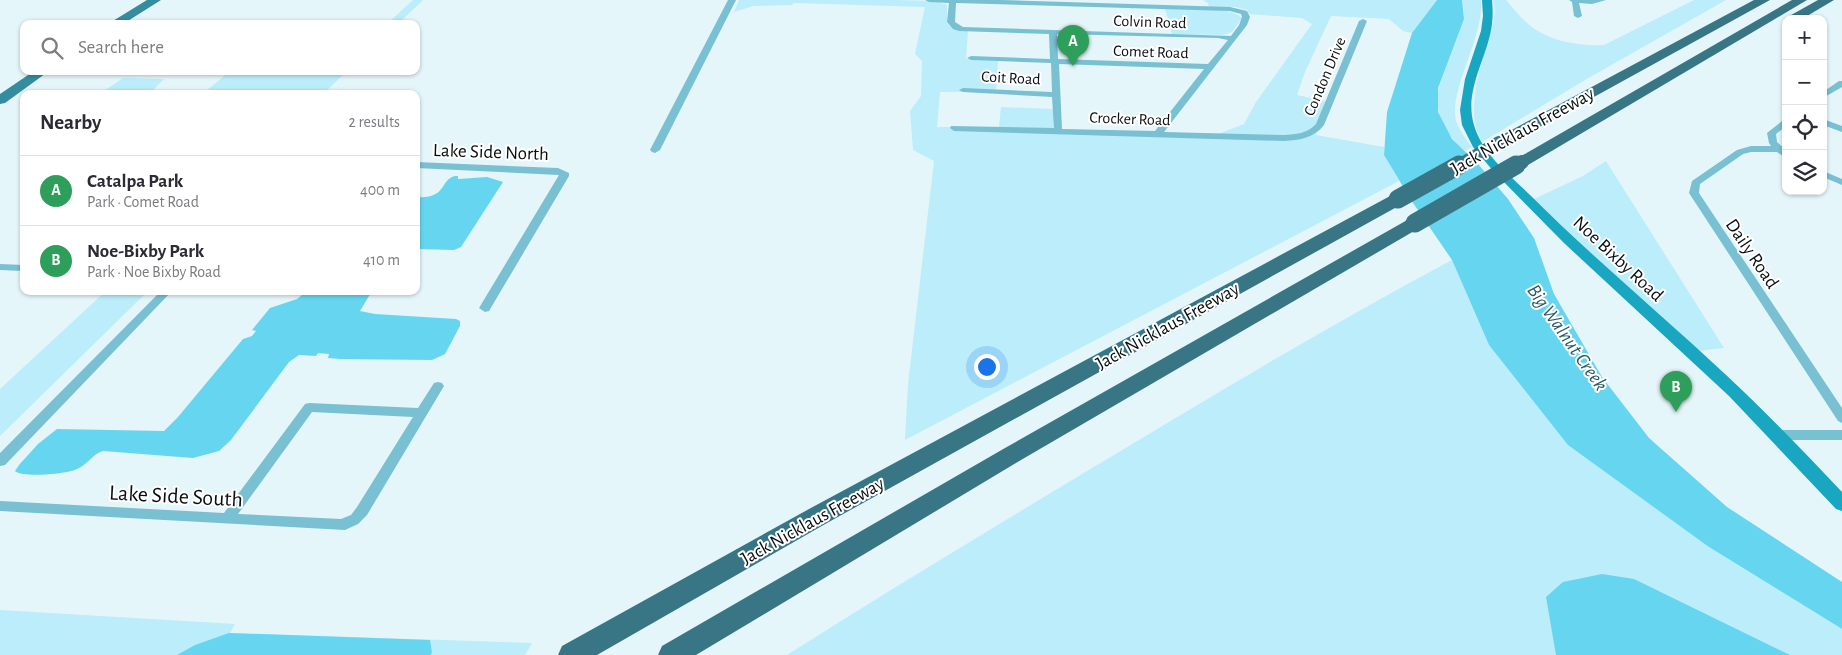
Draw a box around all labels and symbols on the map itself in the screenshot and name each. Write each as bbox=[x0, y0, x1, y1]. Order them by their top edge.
street label: Colvin Road bbox=[1113, 13, 1187, 31]
pin: A bbox=[1057, 25, 1089, 66]
street label: Condon Drive bbox=[1301, 35, 1349, 118]
street label: Comet Road bbox=[1113, 43, 1189, 61]
street label: Coit Road bbox=[981, 68, 1041, 88]
street label: Jack Nicklaus Freeway bbox=[1448, 84, 1598, 179]
street label: Crocker Road bbox=[1089, 110, 1171, 128]
street label: Lake Side North bbox=[433, 141, 549, 164]
street label: Noe Bixby Road bbox=[1569, 213, 1667, 306]
street label: Daily Road bbox=[1722, 216, 1782, 292]
street label: Jack Nicklaus Freeway bbox=[1093, 279, 1243, 374]
water label: Big Walnut Creek bbox=[1523, 281, 1611, 394]
your location bbox=[974, 354, 1000, 380]
pin: B bbox=[1660, 371, 1692, 412]
street label: Jack Nicklaus Freeway bbox=[738, 474, 888, 569]
street label: Lake Side South bbox=[108, 482, 243, 510]

